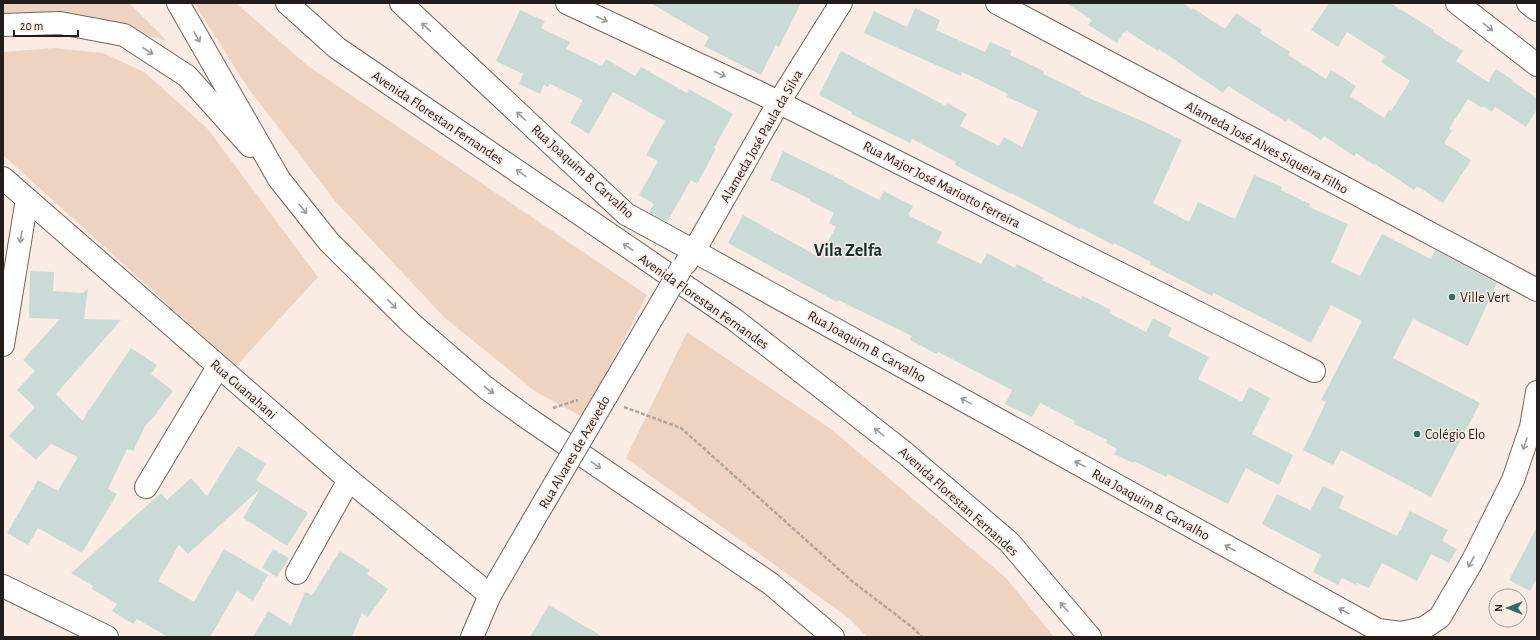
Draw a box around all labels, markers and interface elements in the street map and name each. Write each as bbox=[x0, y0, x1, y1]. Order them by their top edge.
scale bar bbox=[14, 12, 78, 38]
one-way arrow bbox=[596, 16, 608, 23]
text: 20 m bbox=[20, 20, 43, 32]
one-way arrow bbox=[421, 22, 431, 32]
one-way arrow bbox=[1482, 23, 1493, 31]
one-way arrow bbox=[194, 31, 202, 43]
one-way arrow bbox=[142, 47, 153, 55]
street label: Alameda José Paula da Silva bbox=[718, 67, 806, 205]
street label: Avenida Florestan Fernandes bbox=[369, 69, 506, 167]
one-way arrow bbox=[714, 71, 726, 78]
street label: Alameda José Alves Siqueira Filho bbox=[1183, 99, 1350, 197]
one-way arrow bbox=[516, 111, 526, 121]
street label: Rua Joaquim B. Carvalho bbox=[528, 122, 636, 221]
street label: Rua Major José Mariotto Ferreira bbox=[861, 139, 1023, 231]
one-way arrow bbox=[516, 169, 527, 177]
one-way arrow bbox=[299, 204, 308, 215]
one-way arrow bbox=[17, 230, 25, 243]
district label: Vila Zelfa bbox=[814, 242, 883, 260]
one-way arrow bbox=[623, 243, 634, 251]
street label: Avenida Florestan Fernandes bbox=[636, 251, 771, 352]
place label: Ville Vert bbox=[1460, 291, 1510, 305]
marker: Ville Vert bbox=[1447, 292, 1457, 302]
one-way arrow bbox=[387, 299, 397, 309]
street label: Rua Joaquim B. Carvalho bbox=[805, 309, 928, 385]
street label: Rua Guanahani bbox=[207, 357, 279, 422]
one-way arrow bbox=[483, 386, 494, 395]
street label: Rua Alvares de Azevedo bbox=[537, 394, 613, 511]
one-way arrow bbox=[960, 397, 972, 405]
one-way arrow bbox=[873, 428, 884, 436]
place label: Colégio Elo bbox=[1425, 428, 1485, 442]
marker: Colégio Elo bbox=[1412, 429, 1422, 439]
one-way arrow bbox=[1521, 437, 1528, 450]
street label: Avenida Florestan Fernandes bbox=[896, 444, 1021, 559]
one-way arrow bbox=[1074, 460, 1086, 468]
one-way arrow bbox=[590, 461, 601, 469]
street label: Rua Joaquim B. Carvalho bbox=[1089, 467, 1212, 543]
one-way arrow bbox=[1224, 543, 1236, 551]
one-way arrow bbox=[1467, 556, 1475, 568]
north arrow bbox=[1488, 588, 1528, 628]
one-way arrow bbox=[1060, 602, 1069, 613]
text: N bbox=[1493, 604, 1504, 612]
one-way arrow bbox=[1338, 606, 1350, 614]

